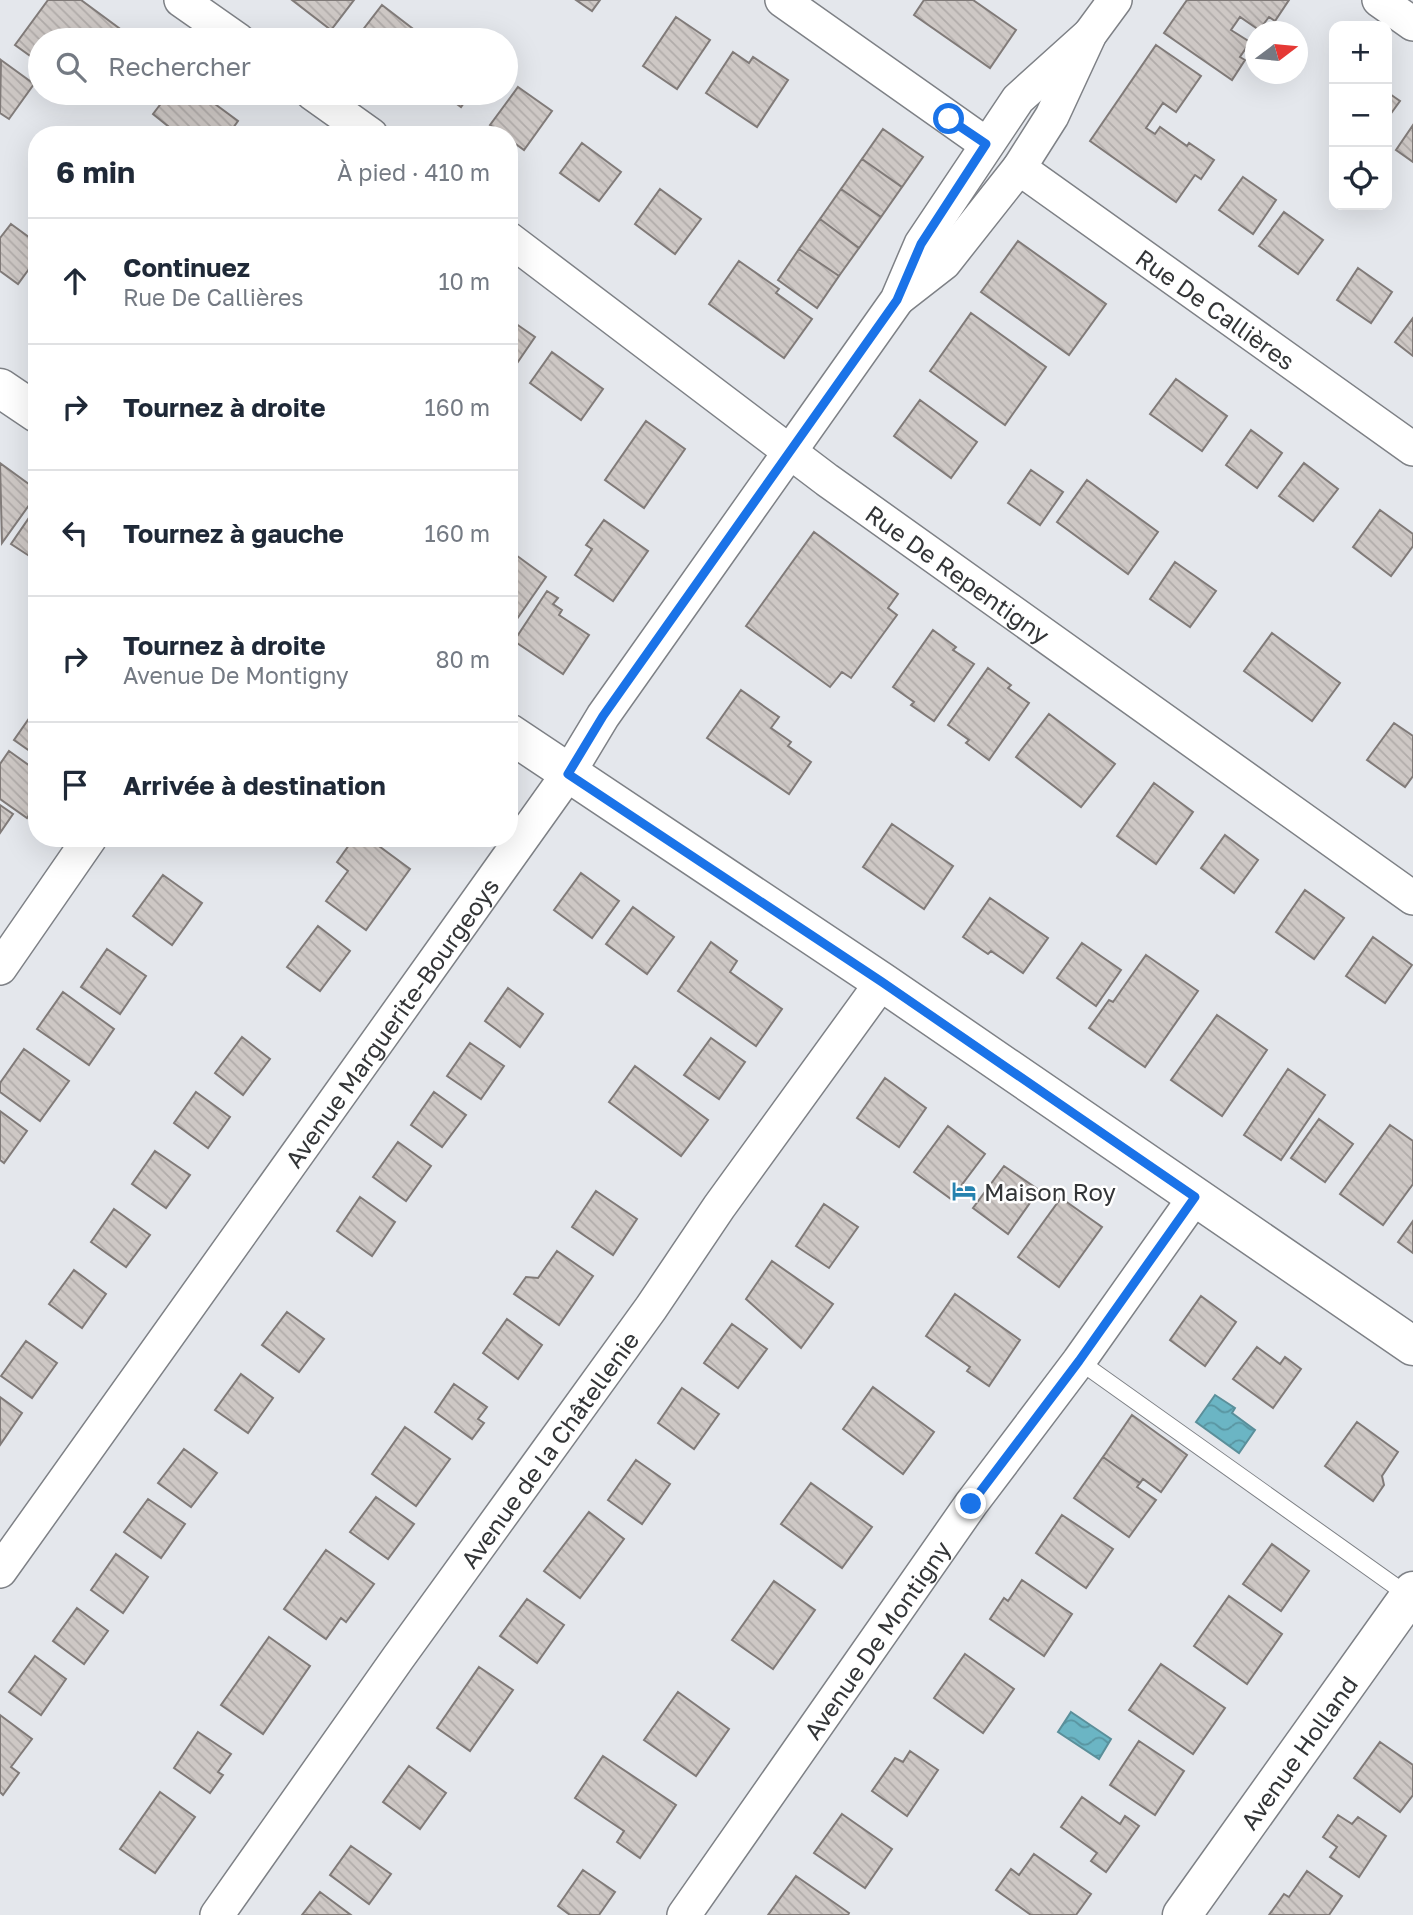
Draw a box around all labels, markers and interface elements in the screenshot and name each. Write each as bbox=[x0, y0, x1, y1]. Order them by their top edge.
north arrow bbox=[1245, 21, 1308, 84]
map controls bbox=[1329, 21, 1392, 210]
button: + bbox=[1329, 21, 1392, 84]
search box bbox=[28, 28, 518, 105]
icon: search bbox=[52, 48, 90, 86]
text: Rechercher bbox=[108, 51, 251, 82]
button: − bbox=[1329, 84, 1392, 147]
route start bbox=[933, 103, 964, 134]
button: locate bbox=[1329, 147, 1392, 210]
text: 6 min bbox=[56, 154, 135, 190]
text: À pied · 410 m bbox=[337, 158, 490, 186]
street label: Rue De Callières bbox=[1131, 242, 1301, 375]
text: Continuez bbox=[123, 252, 250, 283]
icon: ahead bbox=[56, 262, 94, 300]
text: 10 m bbox=[438, 267, 490, 295]
text: Rue De Callières bbox=[123, 283, 304, 311]
icon: right bbox=[56, 388, 94, 426]
text: Tournez à droite bbox=[123, 392, 326, 423]
text: 160 m bbox=[425, 393, 490, 421]
street label: Rue De Repentigny bbox=[861, 498, 1056, 649]
icon: left bbox=[56, 514, 94, 552]
text: Tournez à gauche bbox=[123, 518, 344, 549]
text: 160 m bbox=[425, 519, 490, 547]
text: Tournez à droite bbox=[123, 630, 326, 661]
icon: right bbox=[56, 640, 94, 678]
text: 80 m bbox=[436, 645, 490, 673]
text: Avenue De Montigny bbox=[123, 661, 349, 689]
icon: arrive bbox=[56, 766, 94, 804]
text: Arrivée à destination bbox=[123, 770, 386, 801]
street label: Avenue Marguerite-Bourgeoys bbox=[278, 872, 504, 1173]
hotel icon: Maison Roy bbox=[950, 1177, 978, 1205]
place label: Maison Roy bbox=[984, 1177, 1116, 1206]
street label: Avenue de la Châtellenie bbox=[454, 1325, 644, 1573]
route end bbox=[955, 1488, 986, 1519]
street label: Avenue De Montigny bbox=[797, 1535, 956, 1744]
street label: Avenue Holland bbox=[1234, 1670, 1363, 1835]

